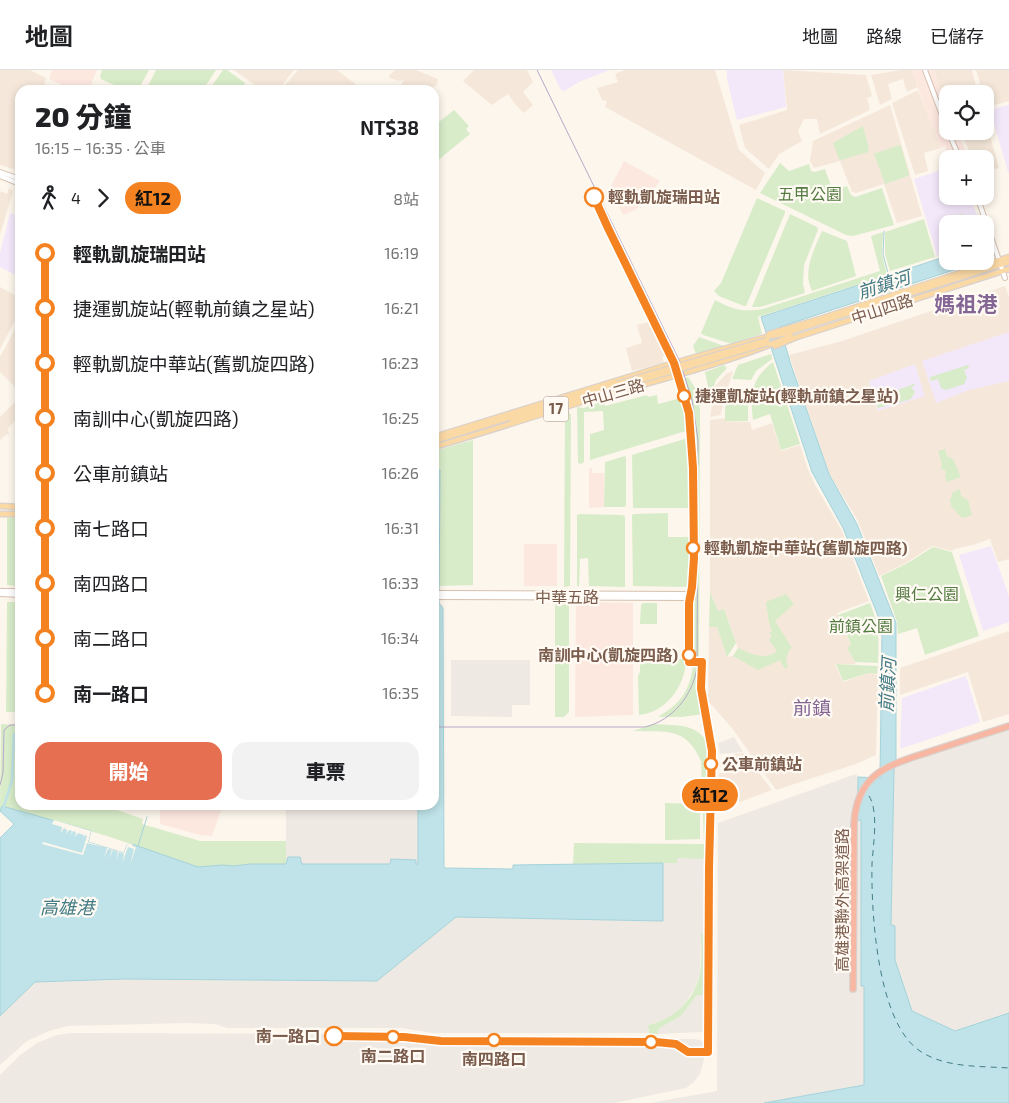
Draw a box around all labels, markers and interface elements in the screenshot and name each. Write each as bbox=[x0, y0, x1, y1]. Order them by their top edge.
text: 地圖 bbox=[25, 21, 73, 50]
text: 地圖 bbox=[802, 25, 838, 47]
text: 路線 bbox=[866, 25, 902, 47]
text: 已儲存 bbox=[930, 25, 984, 47]
map controls bbox=[939, 85, 994, 270]
button: locate bbox=[939, 85, 994, 140]
text: 20 分鐘 bbox=[35, 99, 132, 133]
text: NT$38 bbox=[360, 116, 419, 139]
text: 16:15 – 16:35 · 公車 bbox=[35, 138, 166, 157]
button: + bbox=[939, 150, 994, 205]
icon: walk bbox=[35, 184, 63, 212]
icon: forward bbox=[89, 184, 117, 212]
park label: 五甲公園 bbox=[778, 184, 842, 203]
text: 紅12 bbox=[135, 187, 171, 209]
marker: 輕軌凱旋瑞田站 bbox=[584, 187, 604, 207]
place label: 輕軌凱旋瑞田站 bbox=[608, 187, 720, 206]
text: 4 bbox=[71, 188, 81, 207]
text: 8站 bbox=[393, 189, 419, 208]
button: − bbox=[939, 215, 994, 270]
text: 輕軌凱旋瑞田站 bbox=[73, 242, 206, 265]
text: 16:19 bbox=[384, 243, 419, 262]
water label: 前鎮河 bbox=[855, 264, 916, 303]
street label: 中山四路 bbox=[848, 290, 915, 327]
district label: 媽祖港 bbox=[935, 291, 998, 316]
text: 捷運凱旋站(輕軌前鎮之星站) bbox=[73, 297, 315, 320]
text: 16:21 bbox=[384, 298, 419, 317]
text: 輕軌凱旋中華站(舊凱旋四路) bbox=[73, 352, 315, 375]
text: 16:23 bbox=[382, 353, 419, 372]
street label: 中山三路 bbox=[579, 375, 646, 410]
place label: 捷運凱旋站(輕軌前鎮之星站) bbox=[695, 386, 899, 405]
marker: 捷運凱旋站(輕軌前鎮之星站) bbox=[677, 389, 691, 403]
road number: 17 bbox=[544, 396, 568, 422]
text: 南訓中心(凱旋四路) bbox=[73, 407, 239, 430]
text: 16:25 bbox=[382, 408, 419, 427]
text: 公車前鎮站 bbox=[73, 462, 168, 485]
text: 16:26 bbox=[382, 463, 419, 482]
text: 南七路口 bbox=[73, 517, 149, 540]
text: 16:31 bbox=[384, 518, 419, 537]
place label: 輕軌凱旋中華站(舊凱旋四路) bbox=[704, 538, 908, 557]
marker: 輕軌凱旋中華站(舊凱旋四路) bbox=[686, 541, 700, 555]
text: 南四路口 bbox=[73, 572, 149, 595]
text: 16:33 bbox=[382, 573, 419, 592]
park label: 興仁公園 bbox=[895, 584, 959, 603]
street label: 中華五路 bbox=[535, 587, 599, 606]
park label: 前鎮公園 bbox=[829, 616, 893, 635]
text: 南二路口 bbox=[73, 627, 149, 650]
text: 16:34 bbox=[381, 628, 419, 647]
place label: 南訓中心(凱旋四路) bbox=[538, 645, 678, 664]
marker: 南訓中心(凱旋四路) bbox=[682, 648, 696, 662]
water label: 前鎮河 bbox=[875, 654, 900, 712]
text: 南一路口 bbox=[73, 682, 149, 705]
text: 16:35 bbox=[382, 683, 419, 702]
district label: 前鎮 bbox=[793, 696, 831, 719]
button: 開始 bbox=[35, 742, 222, 800]
button: 車票 bbox=[232, 742, 419, 800]
place label: 公車前鎮站 bbox=[722, 754, 802, 773]
marker: 公車前鎮站 bbox=[704, 757, 718, 771]
line badge: 紅12 bbox=[681, 779, 739, 811]
text: 紅12 bbox=[692, 784, 728, 806]
street label: 高雄港聯外高架道路 bbox=[832, 828, 851, 972]
water label: 高雄港 bbox=[40, 896, 97, 918]
place label: 南一路口 bbox=[256, 1026, 320, 1045]
marker: 南一路口 bbox=[324, 1026, 344, 1046]
marker: 南二路口 bbox=[386, 1030, 400, 1044]
marker: 南四路口 bbox=[487, 1033, 501, 1047]
unlabelled marker bbox=[644, 1035, 658, 1049]
place label: 南二路口 bbox=[361, 1046, 425, 1065]
place label: 南四路口 bbox=[462, 1049, 526, 1068]

